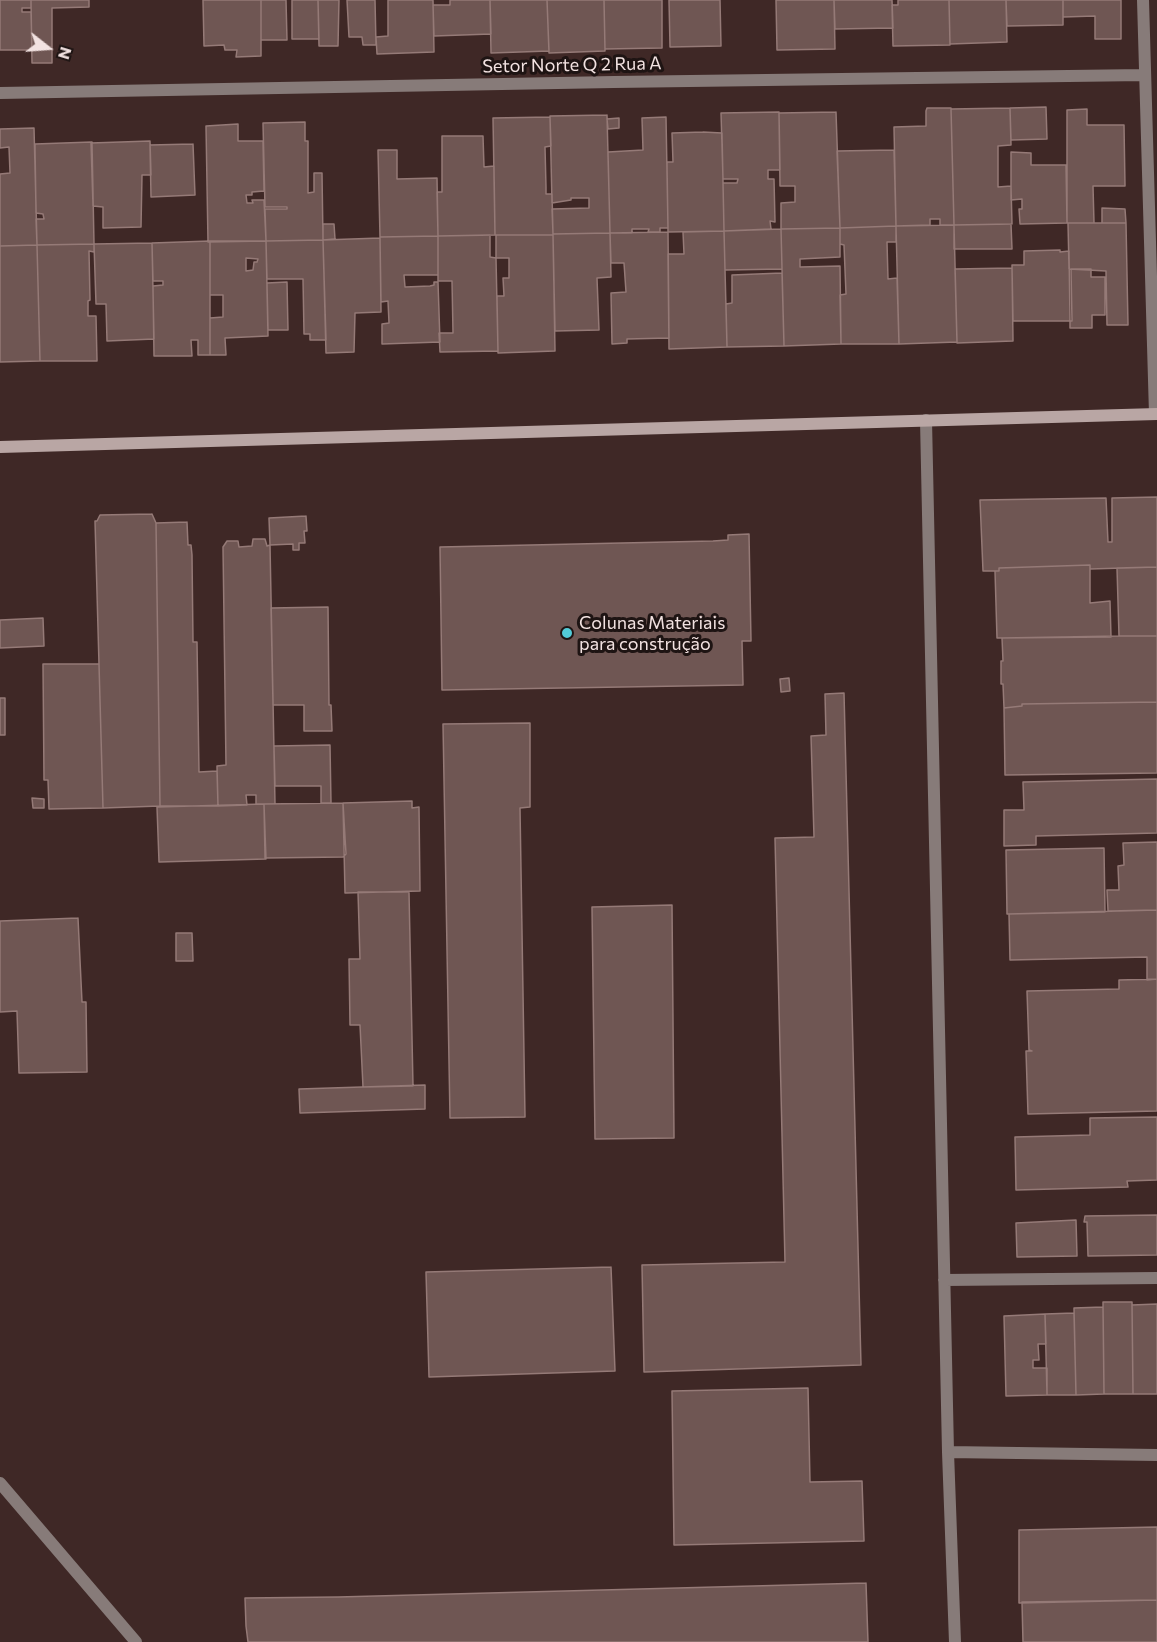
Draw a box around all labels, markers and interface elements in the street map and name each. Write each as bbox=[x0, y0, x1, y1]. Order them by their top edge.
north arrow bbox=[18, 18, 78, 78]
text: N bbox=[55, 45, 77, 62]
street label: Setor Norte Q 2 Rua A bbox=[482, 53, 662, 77]
place label: Colunas Materiais para construção bbox=[579, 612, 725, 654]
marker: Colunas Materiais para construção bbox=[560, 626, 574, 640]

